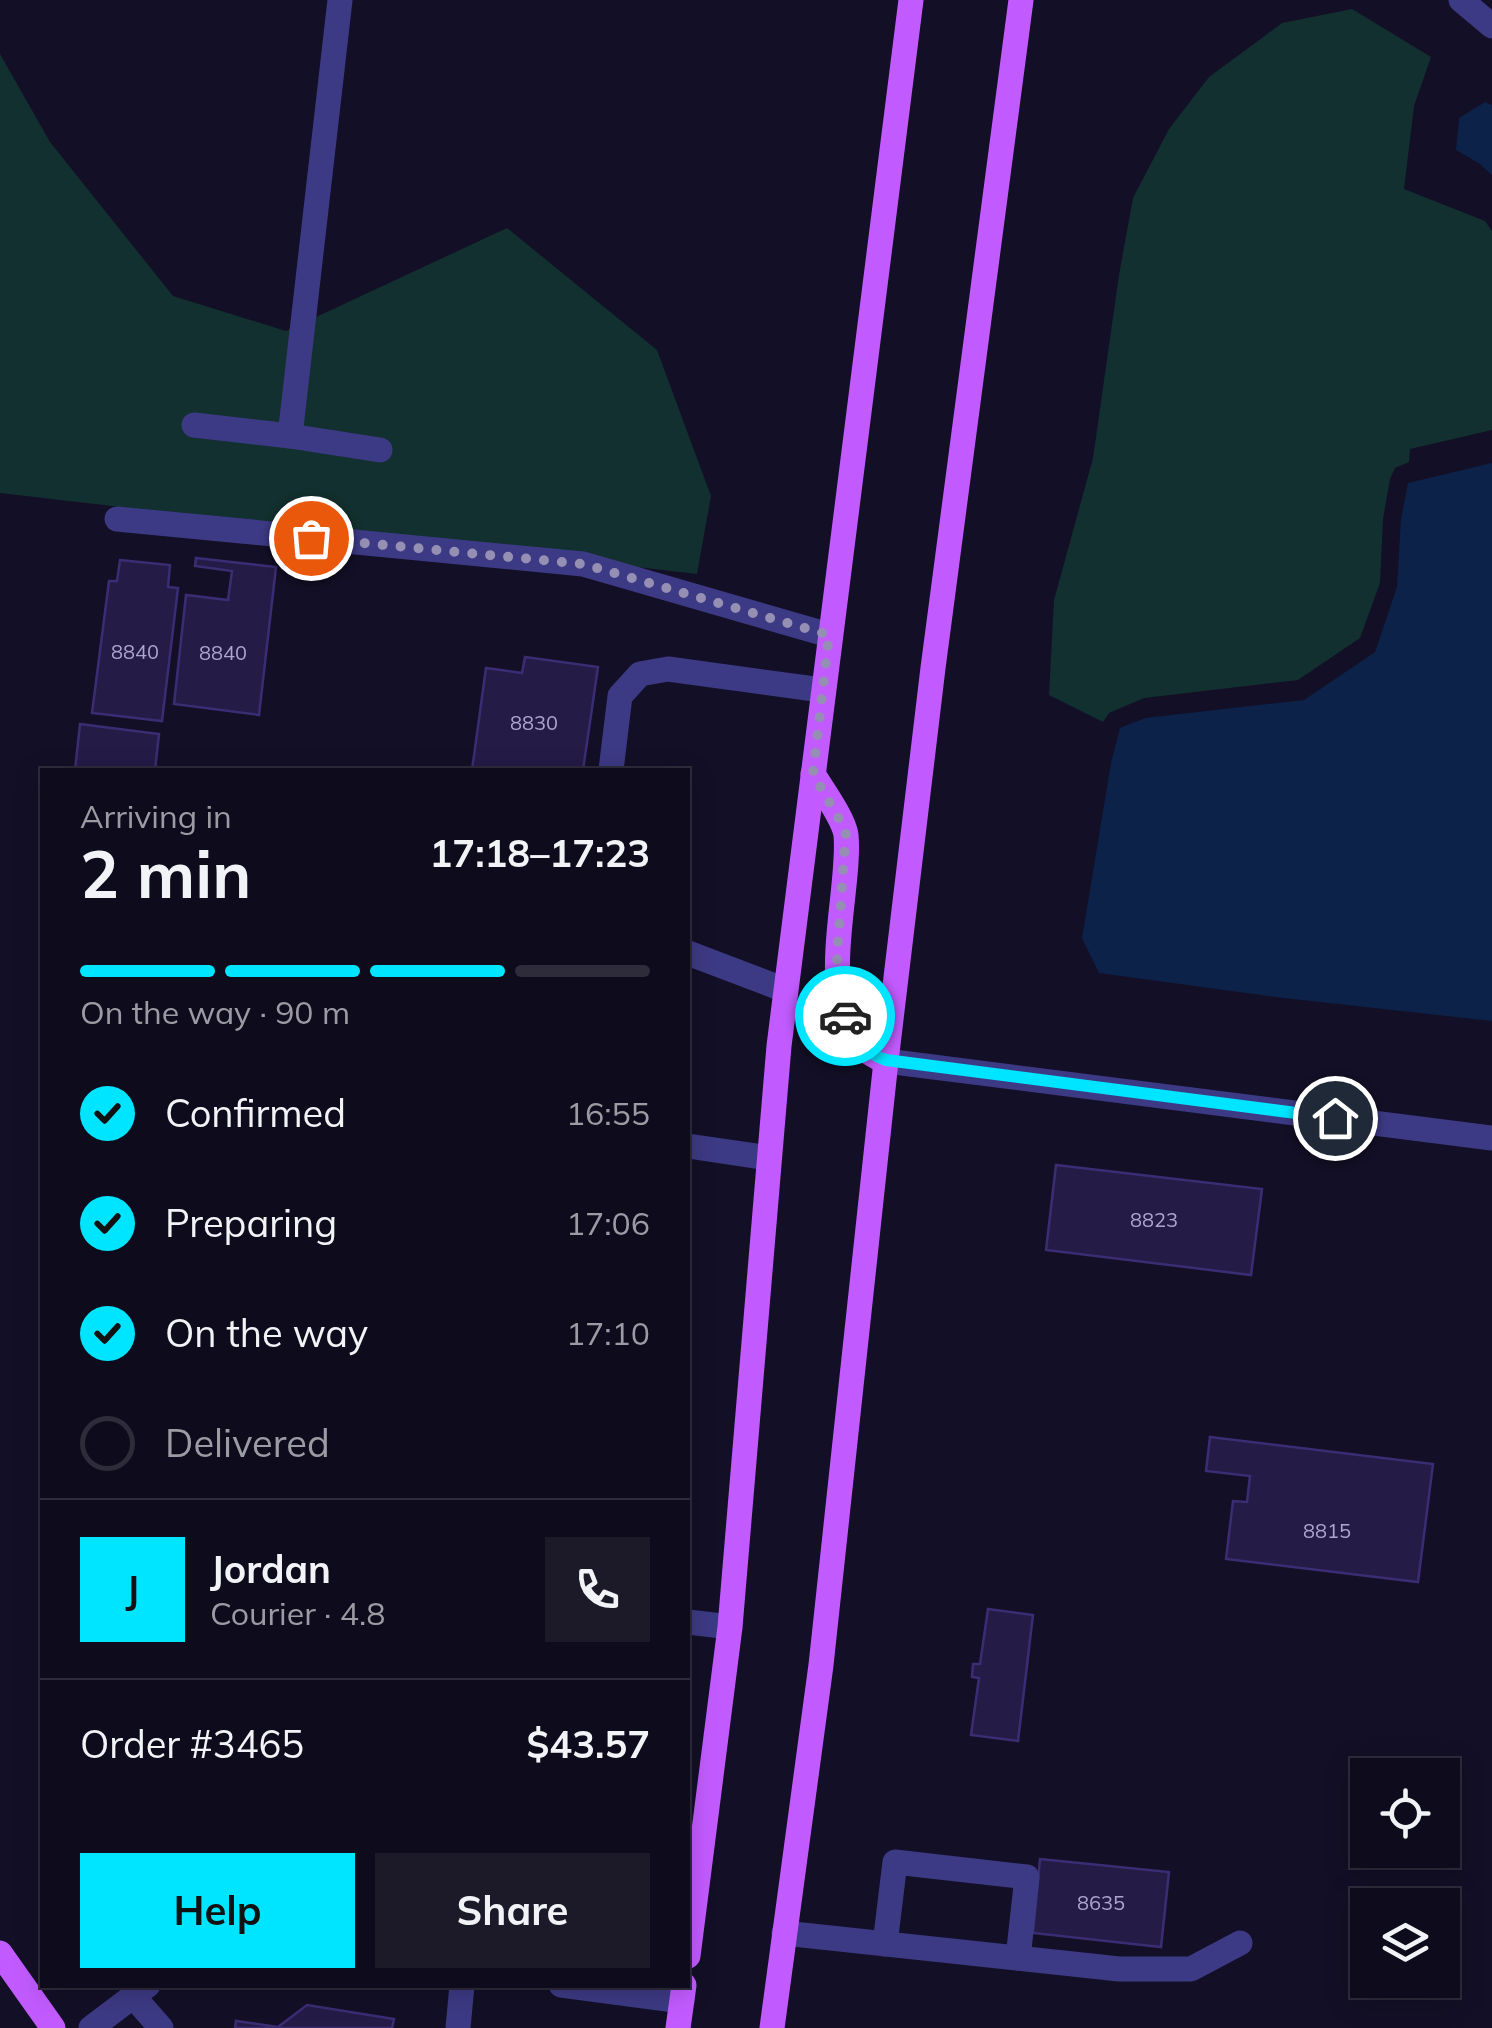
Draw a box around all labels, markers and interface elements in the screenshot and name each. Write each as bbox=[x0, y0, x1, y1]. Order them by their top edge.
pin bbox=[269, 496, 354, 581]
icon: bag bbox=[284, 511, 339, 566]
house number: 8840 bbox=[111, 639, 159, 664]
house number: 8840 bbox=[199, 640, 247, 665]
house number: 8830 bbox=[510, 710, 558, 735]
text: Arriving in bbox=[80, 796, 232, 836]
text: 17:18–17:23 bbox=[430, 829, 650, 877]
text: 2 min bbox=[80, 833, 251, 914]
courier bbox=[795, 966, 895, 1066]
icon: car bbox=[818, 989, 873, 1044]
text: On the way · 90 m bbox=[80, 992, 350, 1032]
pin bbox=[1293, 1076, 1378, 1161]
icon: check bbox=[80, 1086, 135, 1141]
text: Confirmed bbox=[165, 1089, 346, 1137]
icon: home bbox=[1308, 1091, 1363, 1146]
text: 16:55 bbox=[566, 1093, 650, 1133]
icon: check bbox=[80, 1196, 135, 1251]
text: Preparing bbox=[165, 1199, 337, 1247]
text: 17:06 bbox=[566, 1203, 650, 1243]
house number: 8823 bbox=[1130, 1207, 1178, 1232]
icon: check bbox=[80, 1306, 135, 1361]
text: On the way bbox=[165, 1309, 368, 1357]
text: 17:10 bbox=[566, 1313, 650, 1353]
text: Delivered bbox=[165, 1419, 330, 1467]
house number: 8815 bbox=[1303, 1518, 1351, 1543]
button: phone bbox=[545, 1537, 650, 1642]
text: Jordan bbox=[210, 1545, 331, 1593]
text: J bbox=[126, 1565, 139, 1613]
text: Courier · 4.8 bbox=[210, 1593, 386, 1633]
text: Order #3465 bbox=[80, 1720, 304, 1768]
text: $43.57 bbox=[527, 1720, 650, 1768]
map controls bbox=[1350, 1758, 1460, 1998]
button: locate bbox=[1350, 1758, 1460, 1868]
button: Help bbox=[80, 1853, 355, 1968]
button: Share bbox=[375, 1853, 650, 1968]
button: layers bbox=[1350, 1888, 1460, 1998]
house number: 8635 bbox=[1077, 1890, 1125, 1915]

